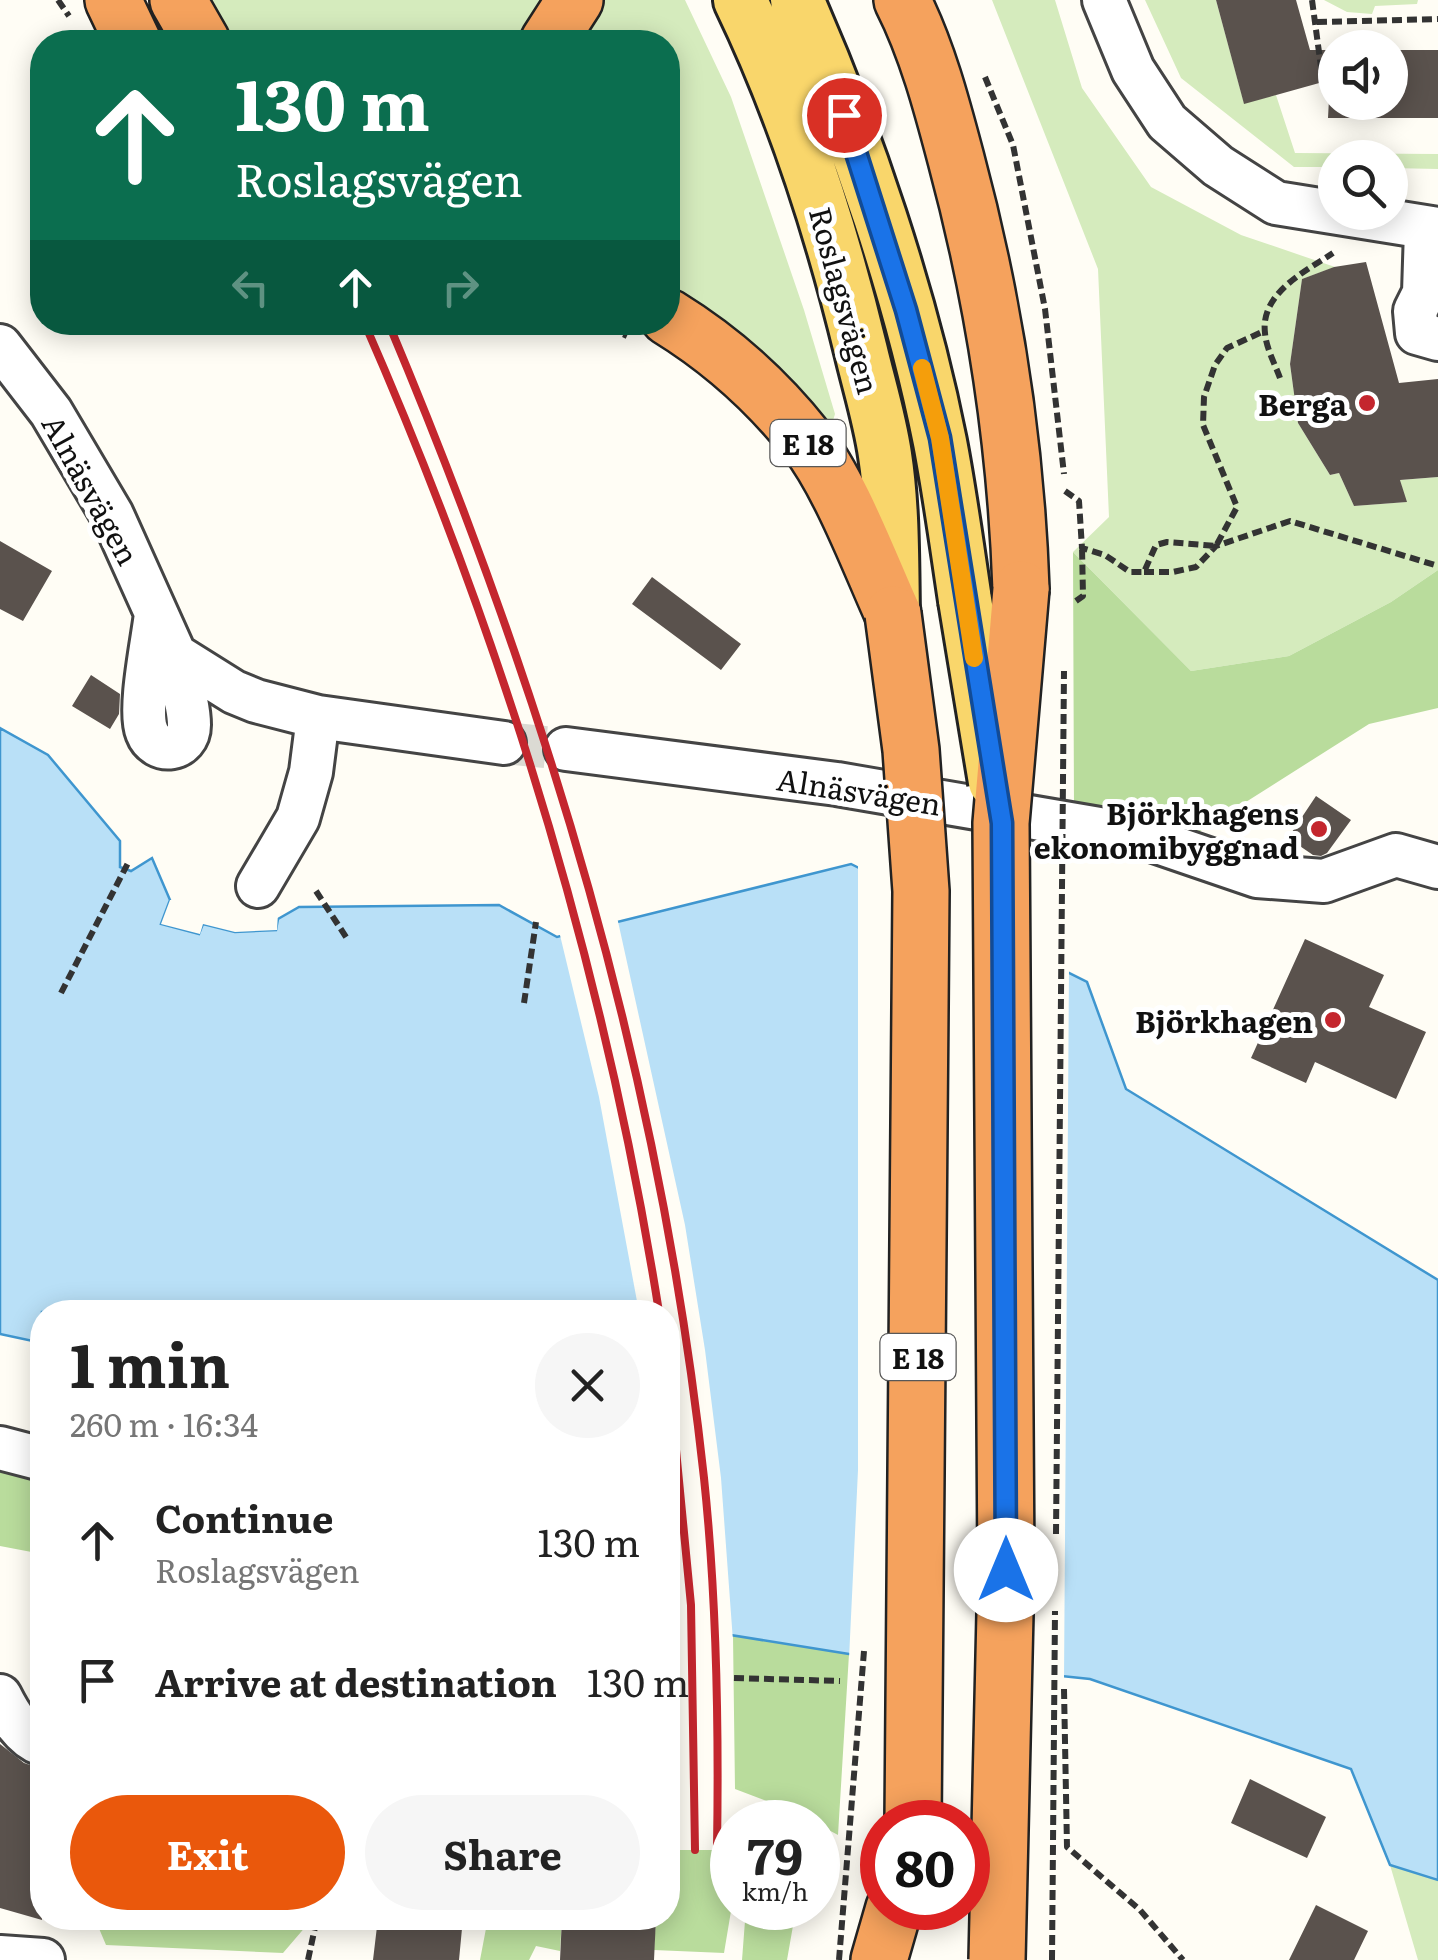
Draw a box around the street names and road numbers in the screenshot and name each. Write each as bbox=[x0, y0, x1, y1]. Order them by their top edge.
street label: Roslagsvägen bbox=[800, 202, 892, 398]
street label: Alnäsvägen bbox=[33, 406, 151, 572]
road number: E 18 bbox=[770, 420, 846, 466]
street label: Alnäsvägen bbox=[774, 755, 944, 825]
road number: E 18 bbox=[880, 1334, 956, 1380]

